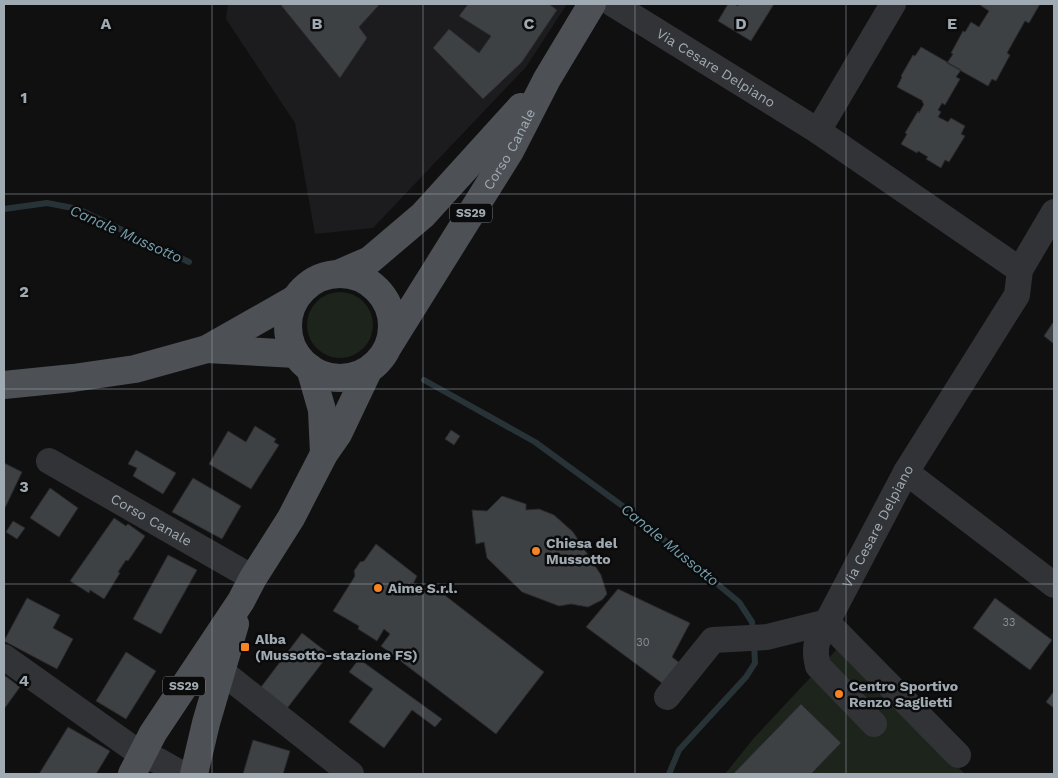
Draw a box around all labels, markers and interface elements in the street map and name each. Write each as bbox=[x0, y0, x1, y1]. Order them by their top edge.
text: A bbox=[101, 14, 112, 33]
text: B bbox=[312, 14, 323, 33]
text: C bbox=[524, 14, 535, 33]
text: E bbox=[947, 14, 957, 33]
street label: Via Cesare Delpiano bbox=[654, 25, 778, 111]
text: 1 bbox=[21, 88, 27, 107]
street label: Corso Canale bbox=[480, 106, 538, 192]
water label: Canale Mussotto bbox=[67, 201, 185, 267]
road number: SS29 bbox=[450, 204, 492, 222]
text: 2 bbox=[19, 282, 29, 301]
street label: Via Cesare Delpiano bbox=[839, 462, 917, 590]
text: 3 bbox=[19, 477, 29, 496]
street label: Corso Canale bbox=[108, 490, 195, 549]
water label: Canale Mussotto bbox=[617, 500, 723, 590]
place label: Chiesa del Mussotto bbox=[546, 535, 618, 567]
marker: Chiesa del Mussotto bbox=[530, 545, 542, 557]
place label: Aime S.r.l. bbox=[388, 580, 458, 596]
marker: Aime S.r.l. bbox=[372, 582, 384, 594]
house number: 33 bbox=[1003, 616, 1015, 629]
place label: Alba (Mussotto-stazione FS) bbox=[255, 631, 418, 663]
house number: 30 bbox=[636, 636, 650, 649]
marker: Alba (Mussotto-stazione FS) bbox=[239, 641, 251, 653]
text: 4 bbox=[19, 671, 29, 690]
road number: SS29 bbox=[163, 676, 205, 696]
place label: Centro Sportivo Renzo Saglietti bbox=[849, 678, 958, 710]
marker: Centro Sportivo Renzo Saglietti bbox=[833, 688, 845, 700]

